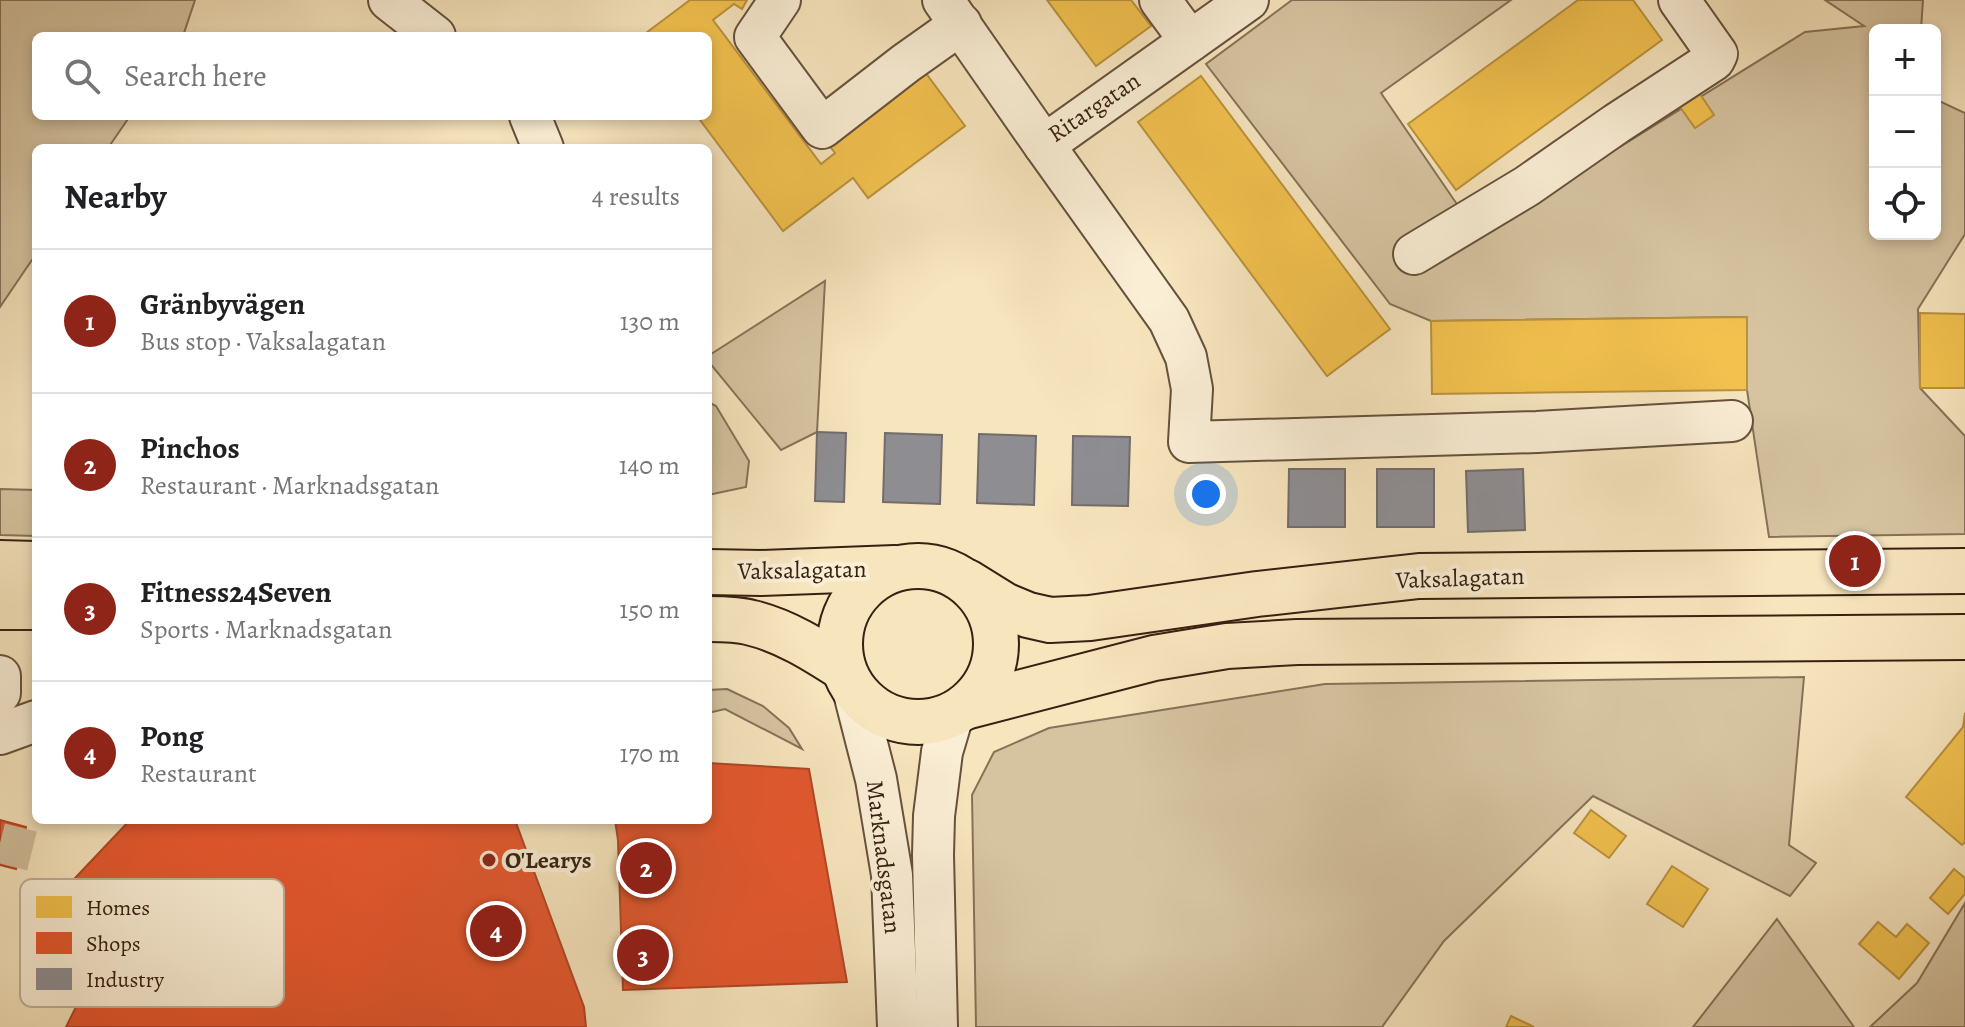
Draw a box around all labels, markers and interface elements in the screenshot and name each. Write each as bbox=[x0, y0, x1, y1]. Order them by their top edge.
map controls bbox=[1869, 24, 1941, 240]
button: + bbox=[1869, 24, 1941, 96]
search box bbox=[32, 32, 712, 120]
icon: search bbox=[60, 54, 104, 98]
text: Search here bbox=[124, 56, 267, 96]
street label: Ritargatan bbox=[1042, 64, 1146, 150]
button: − bbox=[1869, 96, 1941, 168]
button: locate bbox=[1869, 168, 1941, 240]
text: Nearby bbox=[64, 173, 167, 220]
text: 4 results bbox=[592, 179, 680, 214]
text: Gränbyvägen bbox=[140, 284, 305, 324]
text: 1 bbox=[85, 304, 95, 339]
text: 130 m bbox=[620, 304, 680, 339]
text: Bus stop · Vaksalagatan bbox=[140, 324, 386, 359]
text: Pinchos bbox=[140, 428, 240, 468]
text: 2 bbox=[84, 448, 96, 483]
text: 140 m bbox=[619, 448, 680, 483]
text: Restaurant · Marknadsgatan bbox=[140, 468, 439, 503]
your location bbox=[1186, 474, 1226, 514]
pin: 1 bbox=[1829, 531, 1881, 591]
street label: Vaksalagatan bbox=[736, 553, 867, 587]
street label: Vaksalagatan bbox=[1394, 560, 1525, 596]
text: Fitness24Seven bbox=[140, 572, 332, 612]
text: 3 bbox=[84, 592, 96, 627]
text: 150 m bbox=[619, 592, 680, 627]
text: Sports · Marknadsgatan bbox=[140, 612, 392, 647]
text: Pong bbox=[140, 716, 204, 756]
text: 4 bbox=[84, 736, 96, 771]
text: 170 m bbox=[620, 736, 680, 771]
text: Restaurant bbox=[140, 756, 257, 791]
street label: Marknadsgatan bbox=[859, 778, 909, 936]
pin: 2 bbox=[620, 838, 672, 898]
place label: O'Learys bbox=[505, 844, 591, 876]
marker: O'Learys bbox=[480, 851, 498, 869]
legend bbox=[20, 879, 284, 1007]
text: Homes bbox=[86, 893, 150, 923]
pin: 4 bbox=[470, 901, 522, 961]
pin: 3 bbox=[617, 925, 669, 985]
text: Shops bbox=[86, 929, 141, 959]
text: Industry bbox=[86, 965, 164, 995]

